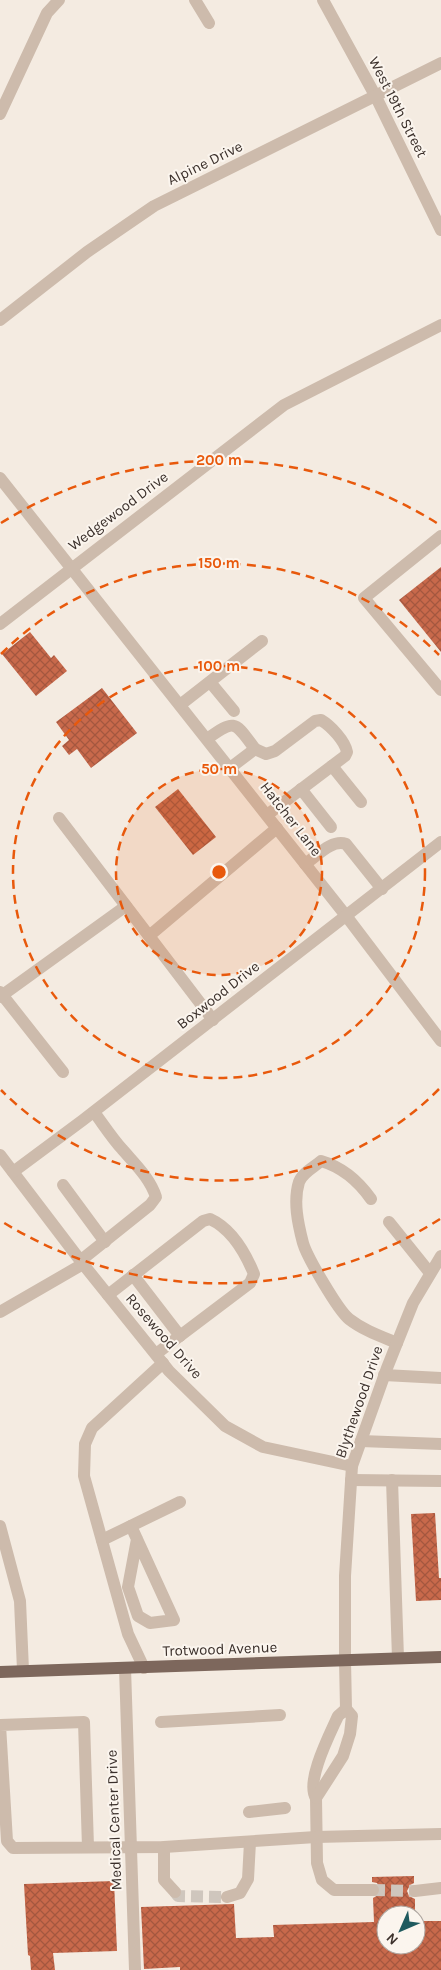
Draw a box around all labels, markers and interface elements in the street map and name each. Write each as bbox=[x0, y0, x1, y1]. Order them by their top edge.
street label: West 19th Street bbox=[365, 54, 431, 161]
street label: Alpine Drive bbox=[164, 137, 246, 189]
text: 200 m bbox=[196, 451, 242, 469]
street label: Wedgewood Drive bbox=[64, 468, 172, 554]
text: 150 m bbox=[198, 554, 240, 572]
text: 100 m bbox=[198, 657, 240, 675]
text: 50 m bbox=[201, 760, 237, 778]
street label: Hatcher Lane bbox=[256, 778, 326, 860]
centre of rings bbox=[210, 863, 228, 881]
street label: Boxwood Drive bbox=[173, 957, 263, 1033]
street label: Rosewood Drive bbox=[122, 1289, 206, 1383]
street label: Blythewood Drive bbox=[331, 1343, 387, 1461]
street label: Trotwood Avenue bbox=[162, 1638, 278, 1660]
street label: Medical Center Drive bbox=[103, 1749, 125, 1891]
north arrow bbox=[376, 1905, 426, 1955]
text: N bbox=[383, 1929, 402, 1948]

